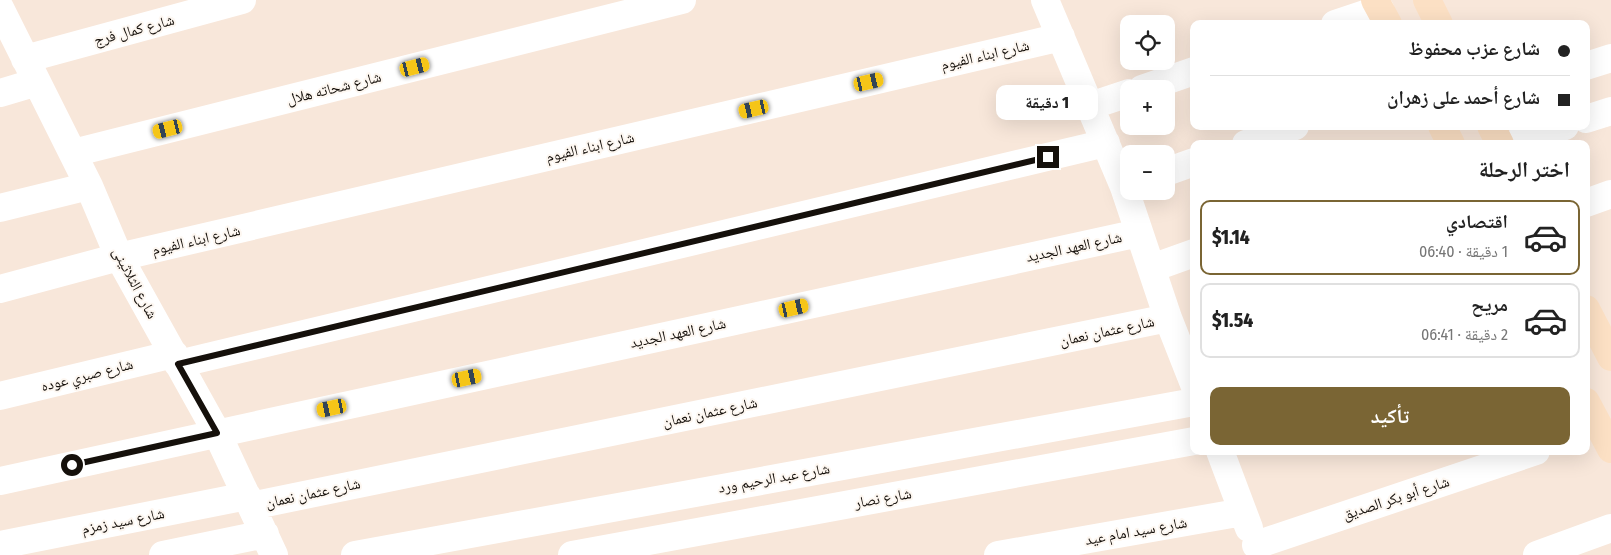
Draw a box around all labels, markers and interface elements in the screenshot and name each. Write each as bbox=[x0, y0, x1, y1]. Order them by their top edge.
street label: شارع كمال فرج bbox=[92, 11, 177, 50]
map controls bbox=[1120, 15, 1175, 200]
button: locate bbox=[1120, 15, 1175, 70]
street label: شارع ابناء الفيوم bbox=[939, 36, 1031, 75]
text: شارع عزب محفوظ bbox=[1408, 37, 1540, 60]
car bbox=[398, 56, 431, 78]
street label: شارع شحاته هلال bbox=[285, 68, 384, 109]
car bbox=[852, 71, 885, 93]
button: + bbox=[1120, 80, 1175, 135]
callout: 1 دقيقة bbox=[997, 84, 1099, 120]
text: شارع أحمد على زهران bbox=[1387, 86, 1540, 109]
text: 1 دقيقة bbox=[1025, 93, 1069, 112]
car bbox=[737, 98, 770, 120]
car bbox=[151, 118, 184, 140]
street label: شارع ابناء الفيوم bbox=[544, 128, 636, 167]
button: − bbox=[1120, 145, 1175, 200]
route end bbox=[1037, 146, 1059, 168]
text: اختر الرحلة bbox=[1479, 156, 1570, 183]
text: اقتصادي bbox=[1446, 210, 1508, 233]
icon: car bbox=[1523, 215, 1568, 260]
street label: شارع ابناء الفيوم bbox=[150, 221, 242, 260]
text: $1.14 bbox=[1212, 226, 1250, 249]
street label: شارع العهد الجديد bbox=[1024, 228, 1124, 267]
text: 1 دقيقة · 06:40 bbox=[1419, 242, 1508, 261]
street label: شارع الثلاثينى bbox=[108, 244, 161, 322]
text: مريح bbox=[1471, 293, 1508, 316]
car bbox=[777, 297, 810, 319]
icon: car bbox=[1523, 298, 1568, 343]
text: $1.54 bbox=[1212, 309, 1253, 332]
street label: شارع عثمان نعمان bbox=[1058, 312, 1156, 351]
street label: شارع العهد الجديد bbox=[628, 314, 728, 353]
text: 2 دقيقة · 06:41 bbox=[1421, 325, 1508, 344]
street label: شارع صبري عوده bbox=[39, 355, 136, 398]
car bbox=[450, 368, 483, 388]
button: تأكيد bbox=[1210, 387, 1570, 445]
street label: شارع عثمان نعمان bbox=[661, 393, 759, 432]
car bbox=[315, 398, 348, 418]
route start bbox=[61, 454, 83, 476]
street label: شارع عبد الرحيم ورد bbox=[717, 459, 831, 498]
street label: شارع أبو بكر الصديق bbox=[1340, 472, 1452, 525]
street label: شارع عثمان نعمان bbox=[264, 474, 362, 513]
street label: شارع نصار bbox=[852, 484, 913, 513]
street label: شارع سيد زمزم bbox=[80, 504, 166, 539]
street label: شارع سيد امام عيد bbox=[1084, 513, 1189, 550]

